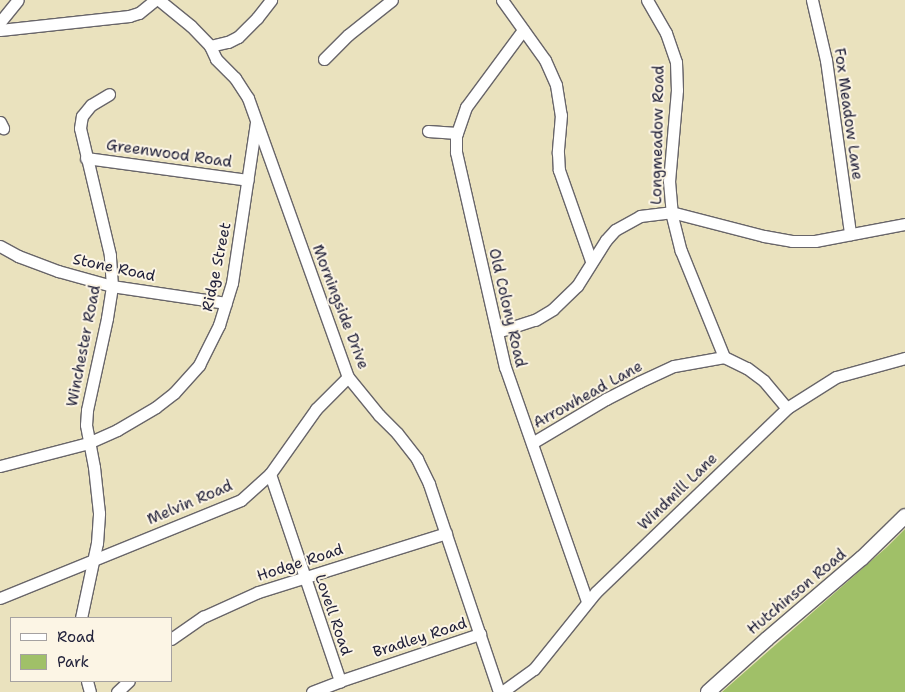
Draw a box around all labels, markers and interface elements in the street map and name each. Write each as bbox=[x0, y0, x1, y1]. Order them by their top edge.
street label: Fox Meadow Lane bbox=[830, 47, 866, 181]
street label: Longmeadow Road bbox=[648, 65, 668, 205]
street label: Greenwood Road bbox=[105, 136, 233, 172]
street label: Ridge Street bbox=[199, 221, 235, 313]
street label: Morningside Drive bbox=[308, 242, 372, 372]
street label: Old Colony Road bbox=[485, 247, 529, 369]
street label: Stone Road bbox=[71, 250, 157, 286]
street label: Winchester Road bbox=[63, 284, 105, 408]
street label: Arrowhead Lane bbox=[530, 358, 646, 432]
street label: Windmill Lane bbox=[635, 450, 721, 534]
street label: Melvin Road bbox=[145, 477, 235, 529]
street label: Hodge Road bbox=[255, 541, 345, 585]
street label: Hutchinson Road bbox=[744, 545, 850, 639]
street label: Lovell Road bbox=[311, 572, 355, 658]
street label: Bradley Road bbox=[371, 614, 469, 662]
legend bbox=[10, 617, 172, 682]
text: Road bbox=[57, 627, 95, 647]
text: Park bbox=[57, 652, 89, 672]

